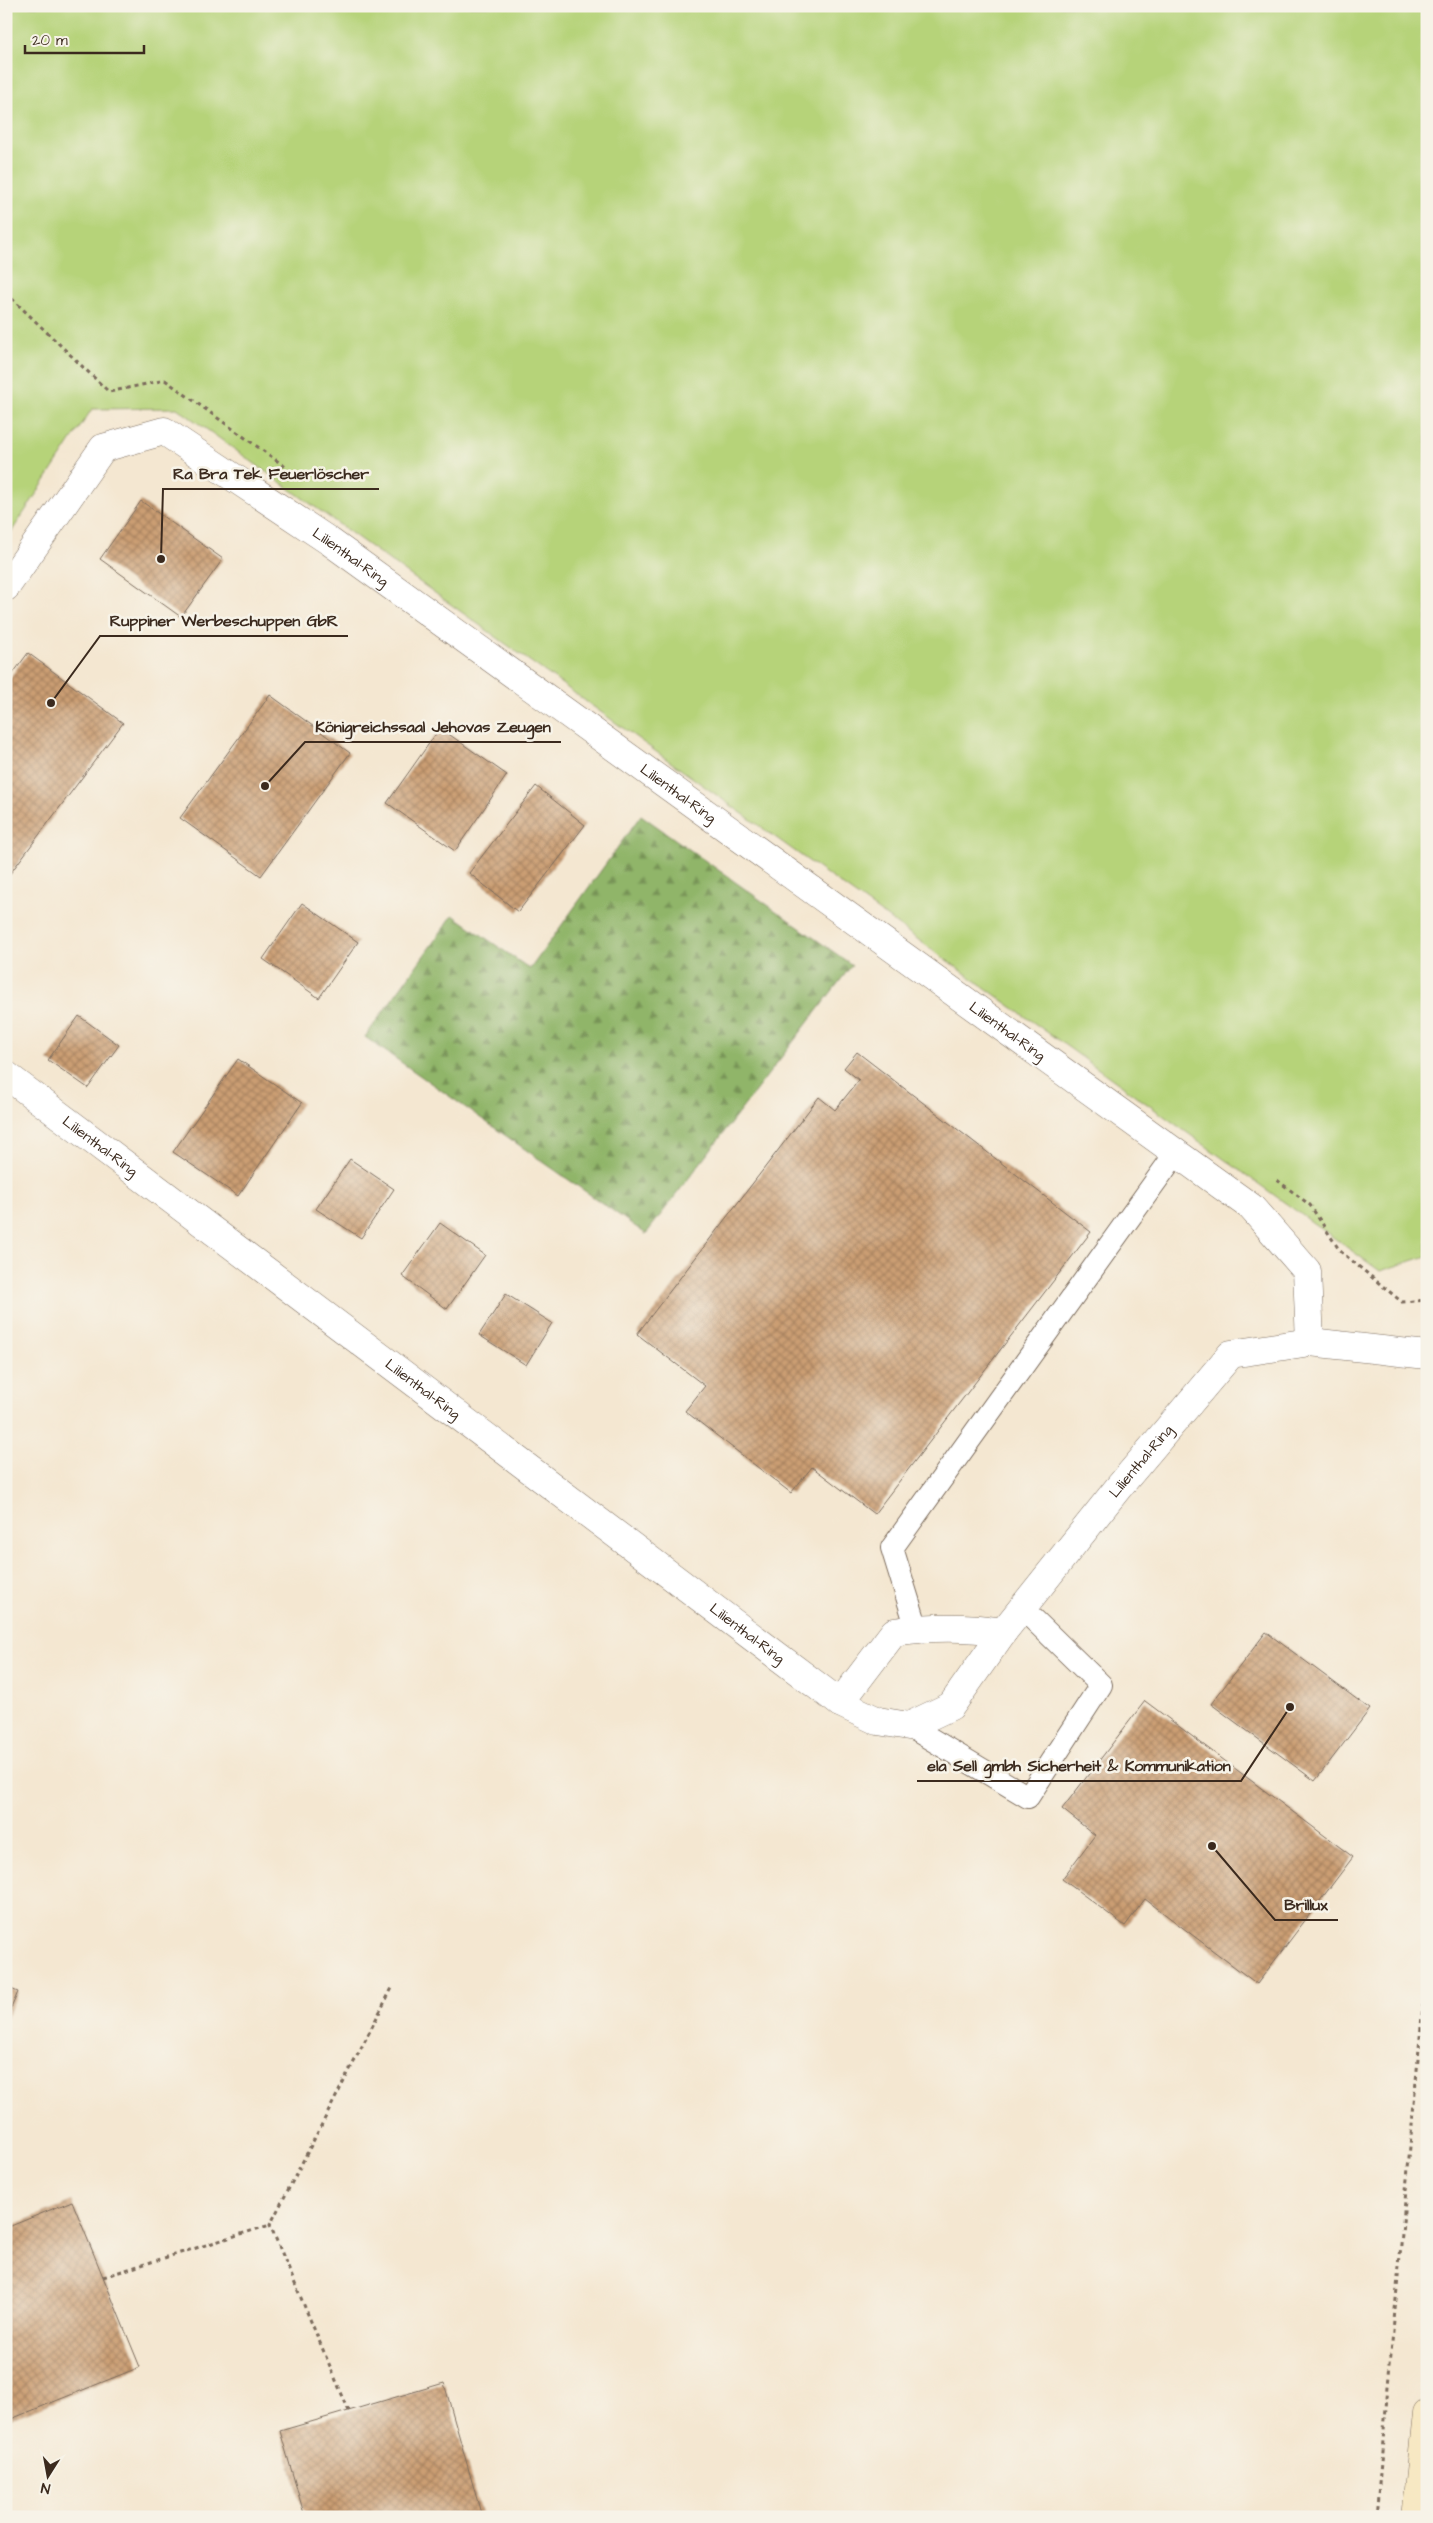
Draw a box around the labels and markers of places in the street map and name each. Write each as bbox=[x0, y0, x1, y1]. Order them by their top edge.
callout: Ra Bra Tek Feuerlöscher bbox=[163, 458, 379, 489]
callout: Ruppiner Werbeschuppen GbR bbox=[100, 605, 348, 636]
callout: Königreichssaal Jehovas Zeugen bbox=[305, 711, 561, 742]
callout: ela Sell gmbh Sicherheit & Kommunikation bbox=[917, 1750, 1241, 1781]
callout: Brillux bbox=[1275, 1889, 1338, 1920]

